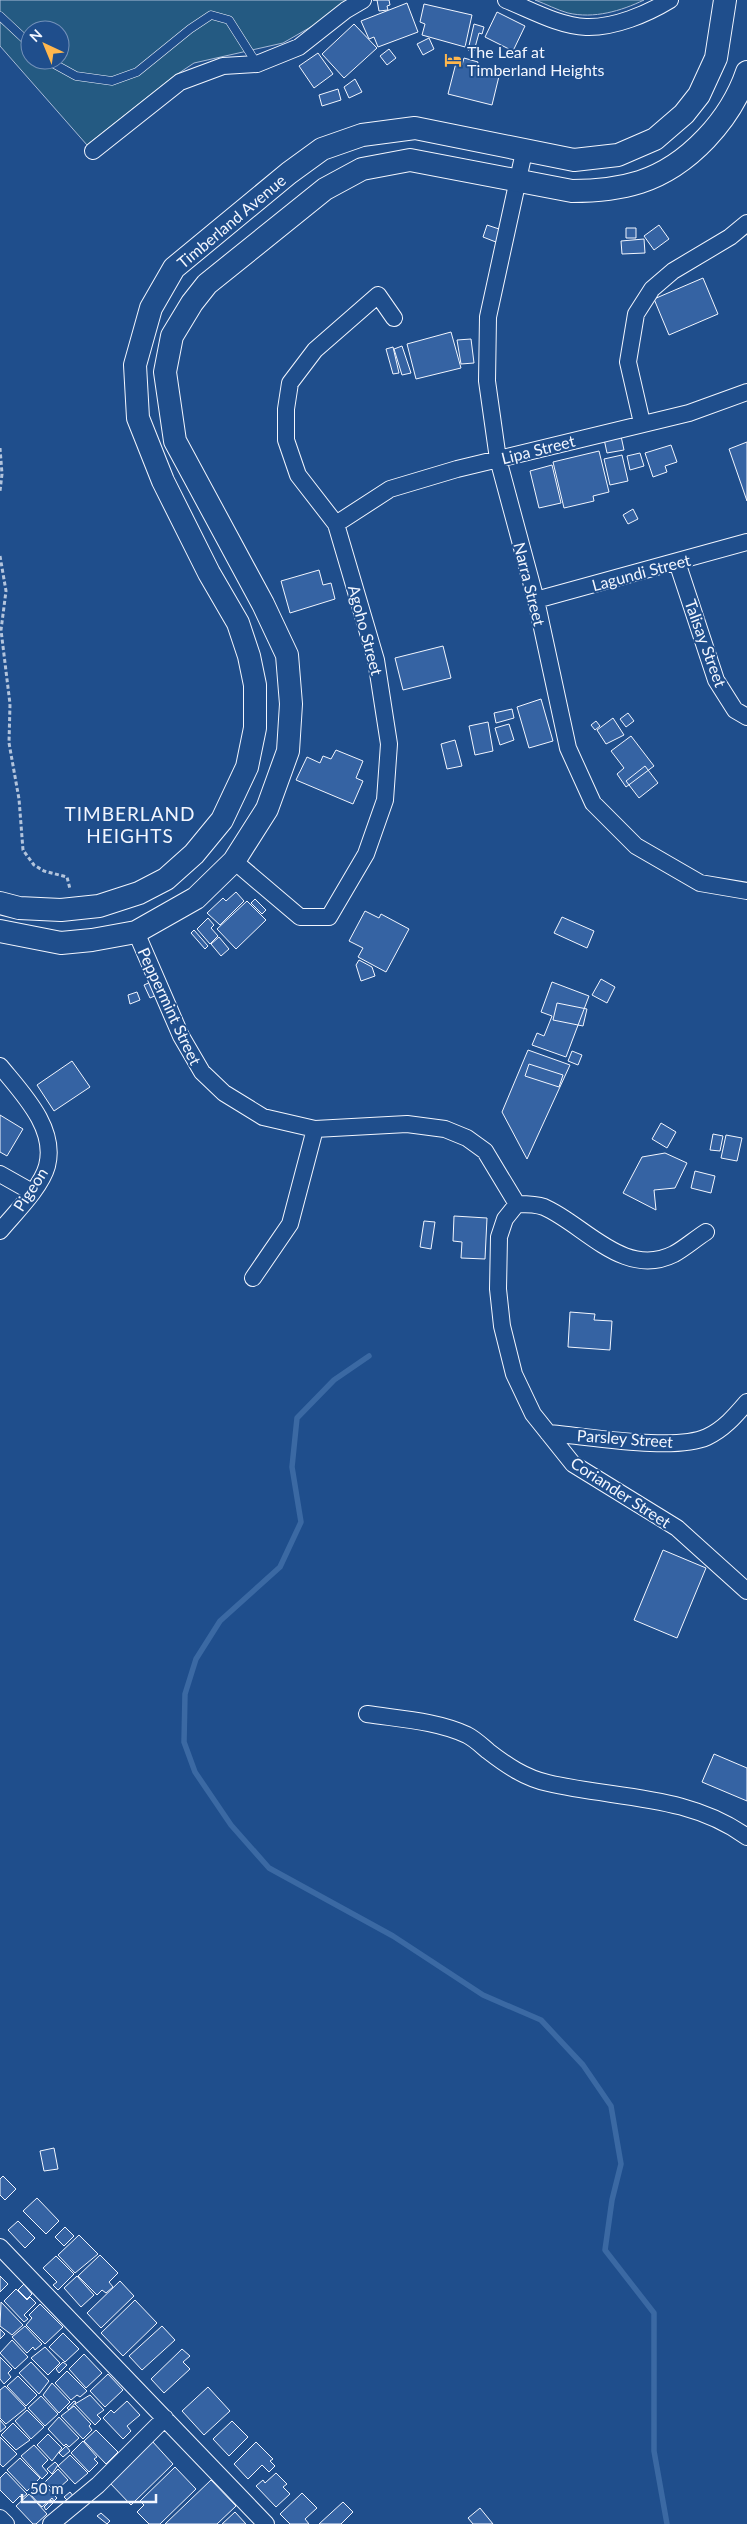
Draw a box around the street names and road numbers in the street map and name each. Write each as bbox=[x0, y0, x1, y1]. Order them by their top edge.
street label: Timberland Avenue bbox=[173, 170, 289, 272]
street label: Lipa Street bbox=[499, 431, 577, 467]
street label: Narra Street bbox=[510, 540, 550, 628]
street label: Lagundi Street bbox=[590, 550, 693, 594]
street label: Agoho Street bbox=[345, 583, 387, 677]
street label: Talisay Street bbox=[681, 597, 731, 690]
street label: Peppermint Street bbox=[134, 944, 206, 1068]
street label: Pigeon bbox=[9, 1164, 51, 1214]
street label: Parsley Street bbox=[576, 1425, 674, 1451]
street label: Coriander Street bbox=[567, 1453, 675, 1531]

